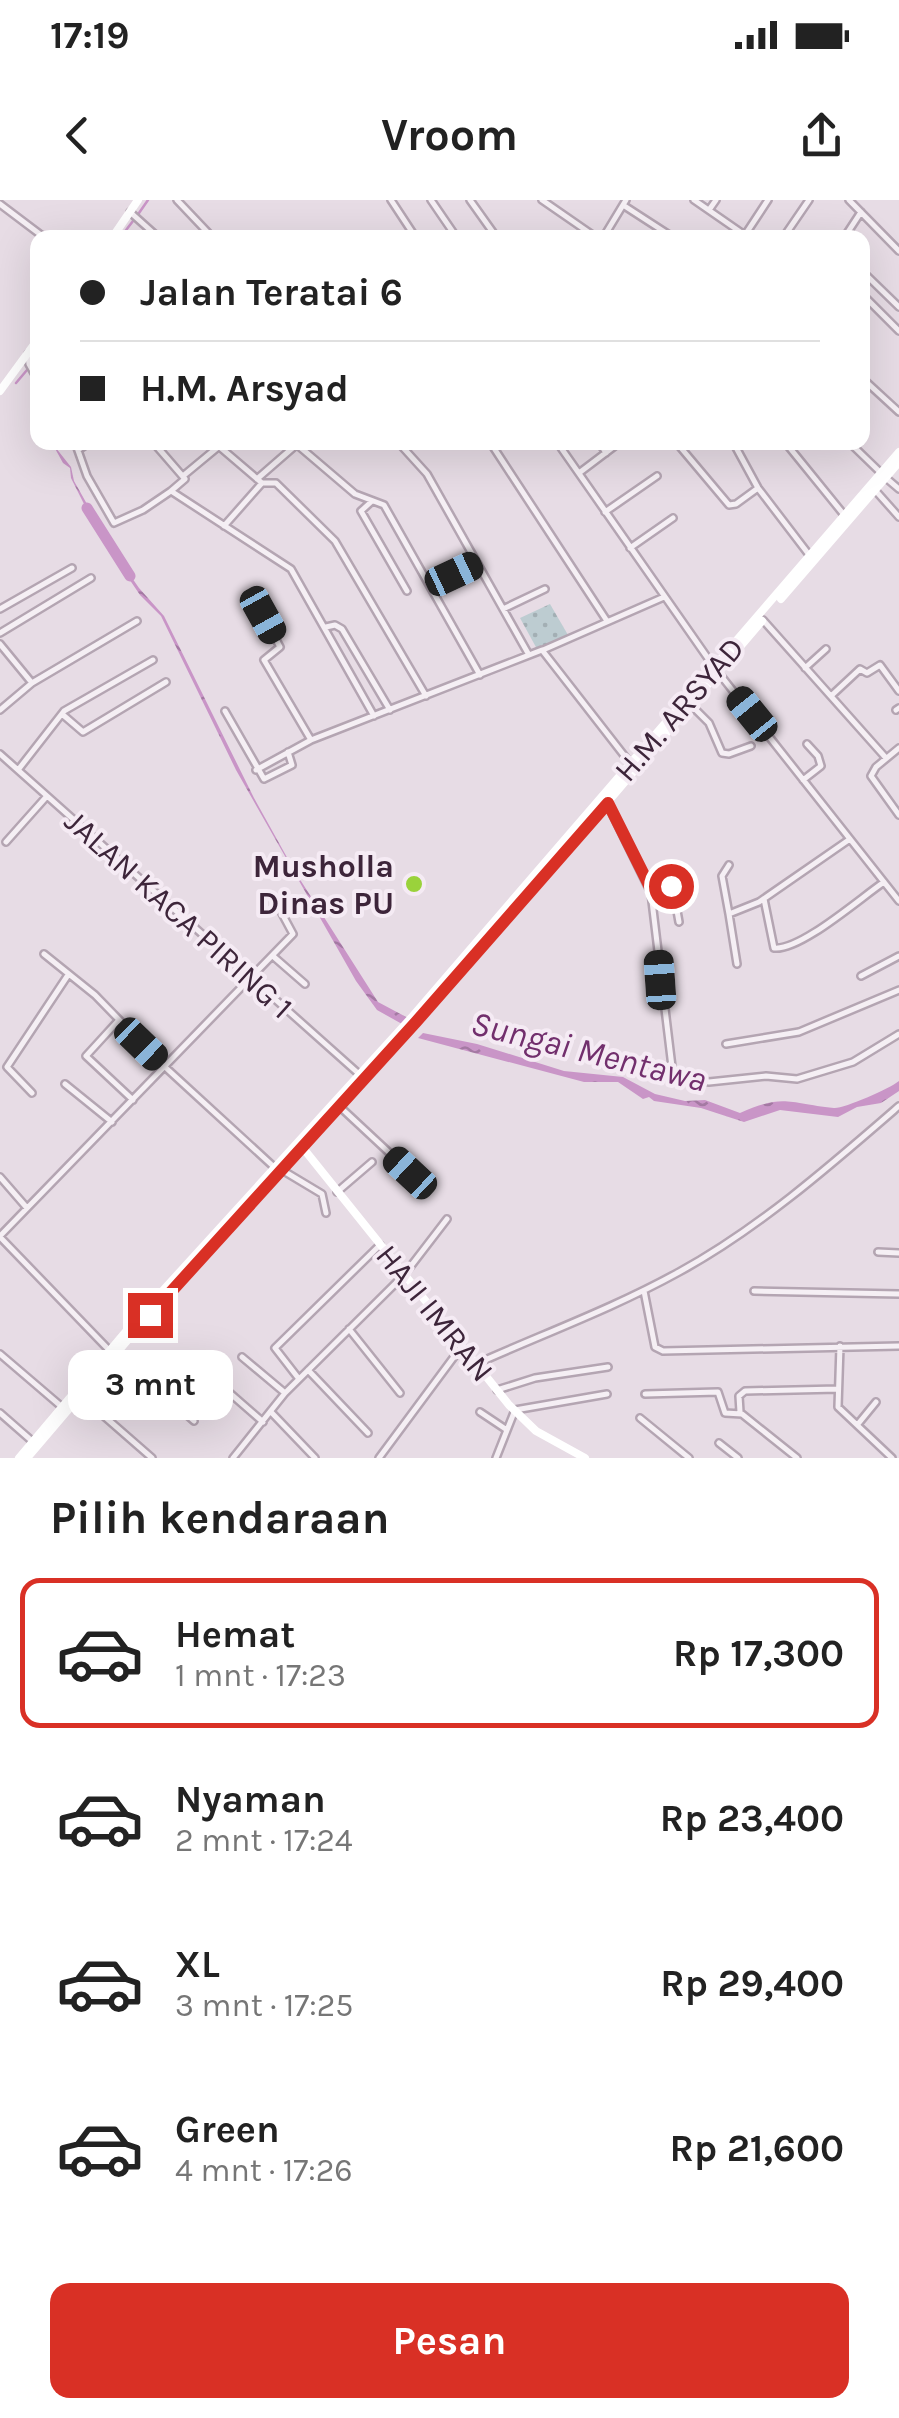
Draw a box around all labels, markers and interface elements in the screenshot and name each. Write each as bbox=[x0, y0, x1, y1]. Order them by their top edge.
text: 17:19 bbox=[50, 13, 129, 58]
icon: back bbox=[50, 108, 105, 163]
icon: share bbox=[794, 108, 849, 163]
text: Vroom bbox=[381, 109, 518, 161]
text: Jalan Teratai 6 bbox=[140, 270, 403, 315]
text: H.M. Arsyad bbox=[140, 366, 349, 411]
car bbox=[420, 548, 488, 600]
car bbox=[235, 581, 291, 649]
street label: H.M. ARSYAD bbox=[607, 630, 752, 789]
car bbox=[721, 681, 783, 747]
street label: JALAN KACA PIRING 1 bbox=[57, 802, 300, 1026]
place label: Musholla Dinas PU bbox=[253, 848, 394, 922]
route start bbox=[649, 864, 694, 909]
marker: Musholla Dinas PU bbox=[403, 873, 425, 895]
car bbox=[643, 949, 677, 1011]
water label: Sungai Mentawa bbox=[467, 1002, 711, 1101]
car bbox=[109, 1012, 173, 1076]
car bbox=[378, 1142, 442, 1204]
street label: HAJI IMRAN bbox=[368, 1237, 501, 1389]
route end bbox=[128, 1293, 173, 1338]
callout: 3 mnt bbox=[68, 1350, 232, 1420]
text: 3 mnt bbox=[105, 1366, 196, 1403]
text: Pilih kendaraan bbox=[50, 1492, 390, 1544]
icon: car bbox=[55, 1608, 145, 1698]
text: Hemat bbox=[175, 1612, 295, 1657]
text: Rp 17,300 bbox=[673, 1631, 844, 1676]
text: 1 mnt · 17:23 bbox=[175, 1657, 346, 1694]
icon: car bbox=[55, 1773, 145, 1863]
text: Nyaman bbox=[175, 1777, 326, 1822]
text: Rp 23,400 bbox=[660, 1796, 844, 1841]
text: 2 mnt · 17:24 bbox=[175, 1822, 353, 1859]
icon: car bbox=[55, 1938, 145, 2028]
text: XL bbox=[175, 1942, 220, 1987]
text: Rp 29,400 bbox=[660, 1961, 844, 2006]
text: 3 mnt · 17:25 bbox=[175, 1987, 353, 2024]
icon: car bbox=[55, 2103, 145, 2193]
text: Green bbox=[175, 2107, 280, 2152]
text: Rp 21,600 bbox=[669, 2126, 844, 2171]
text: 4 mnt · 17:26 bbox=[175, 2152, 353, 2189]
button: Pesan bbox=[50, 2283, 849, 2398]

